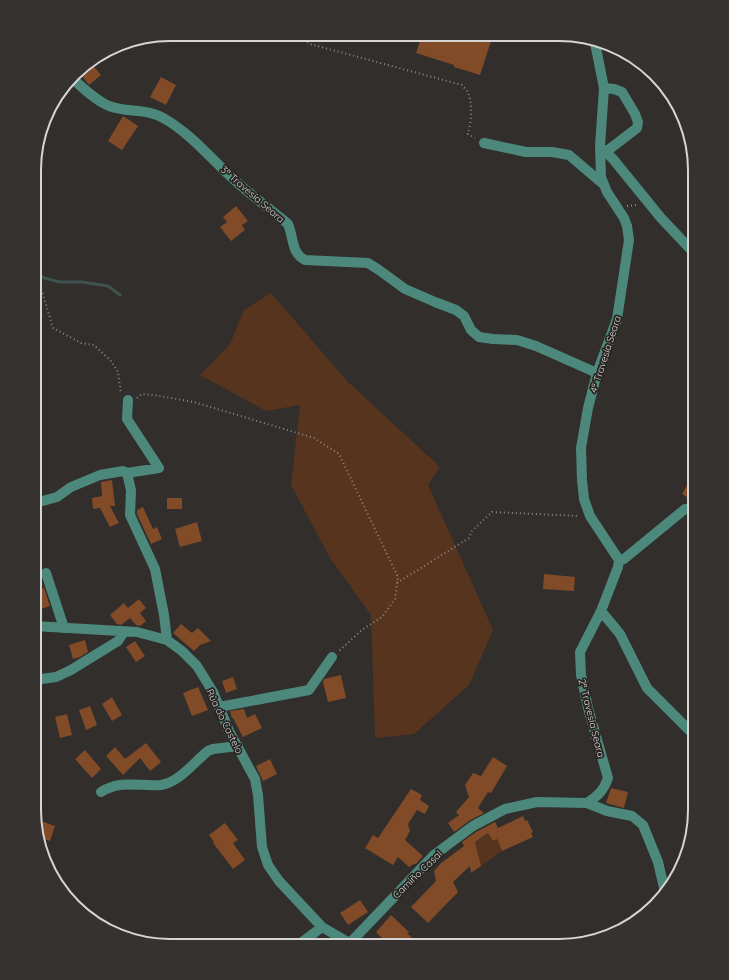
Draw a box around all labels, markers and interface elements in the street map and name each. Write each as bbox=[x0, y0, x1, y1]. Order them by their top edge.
street label: 3ª Travesía Seara bbox=[218, 163, 287, 226]
street label: 4ª Travesía Seara bbox=[587, 314, 624, 394]
street label: 2ª Travesía Seara bbox=[575, 677, 608, 759]
street label: Rúa do Castelo bbox=[203, 687, 246, 756]
street label: Camiño Casal bbox=[390, 847, 445, 901]

